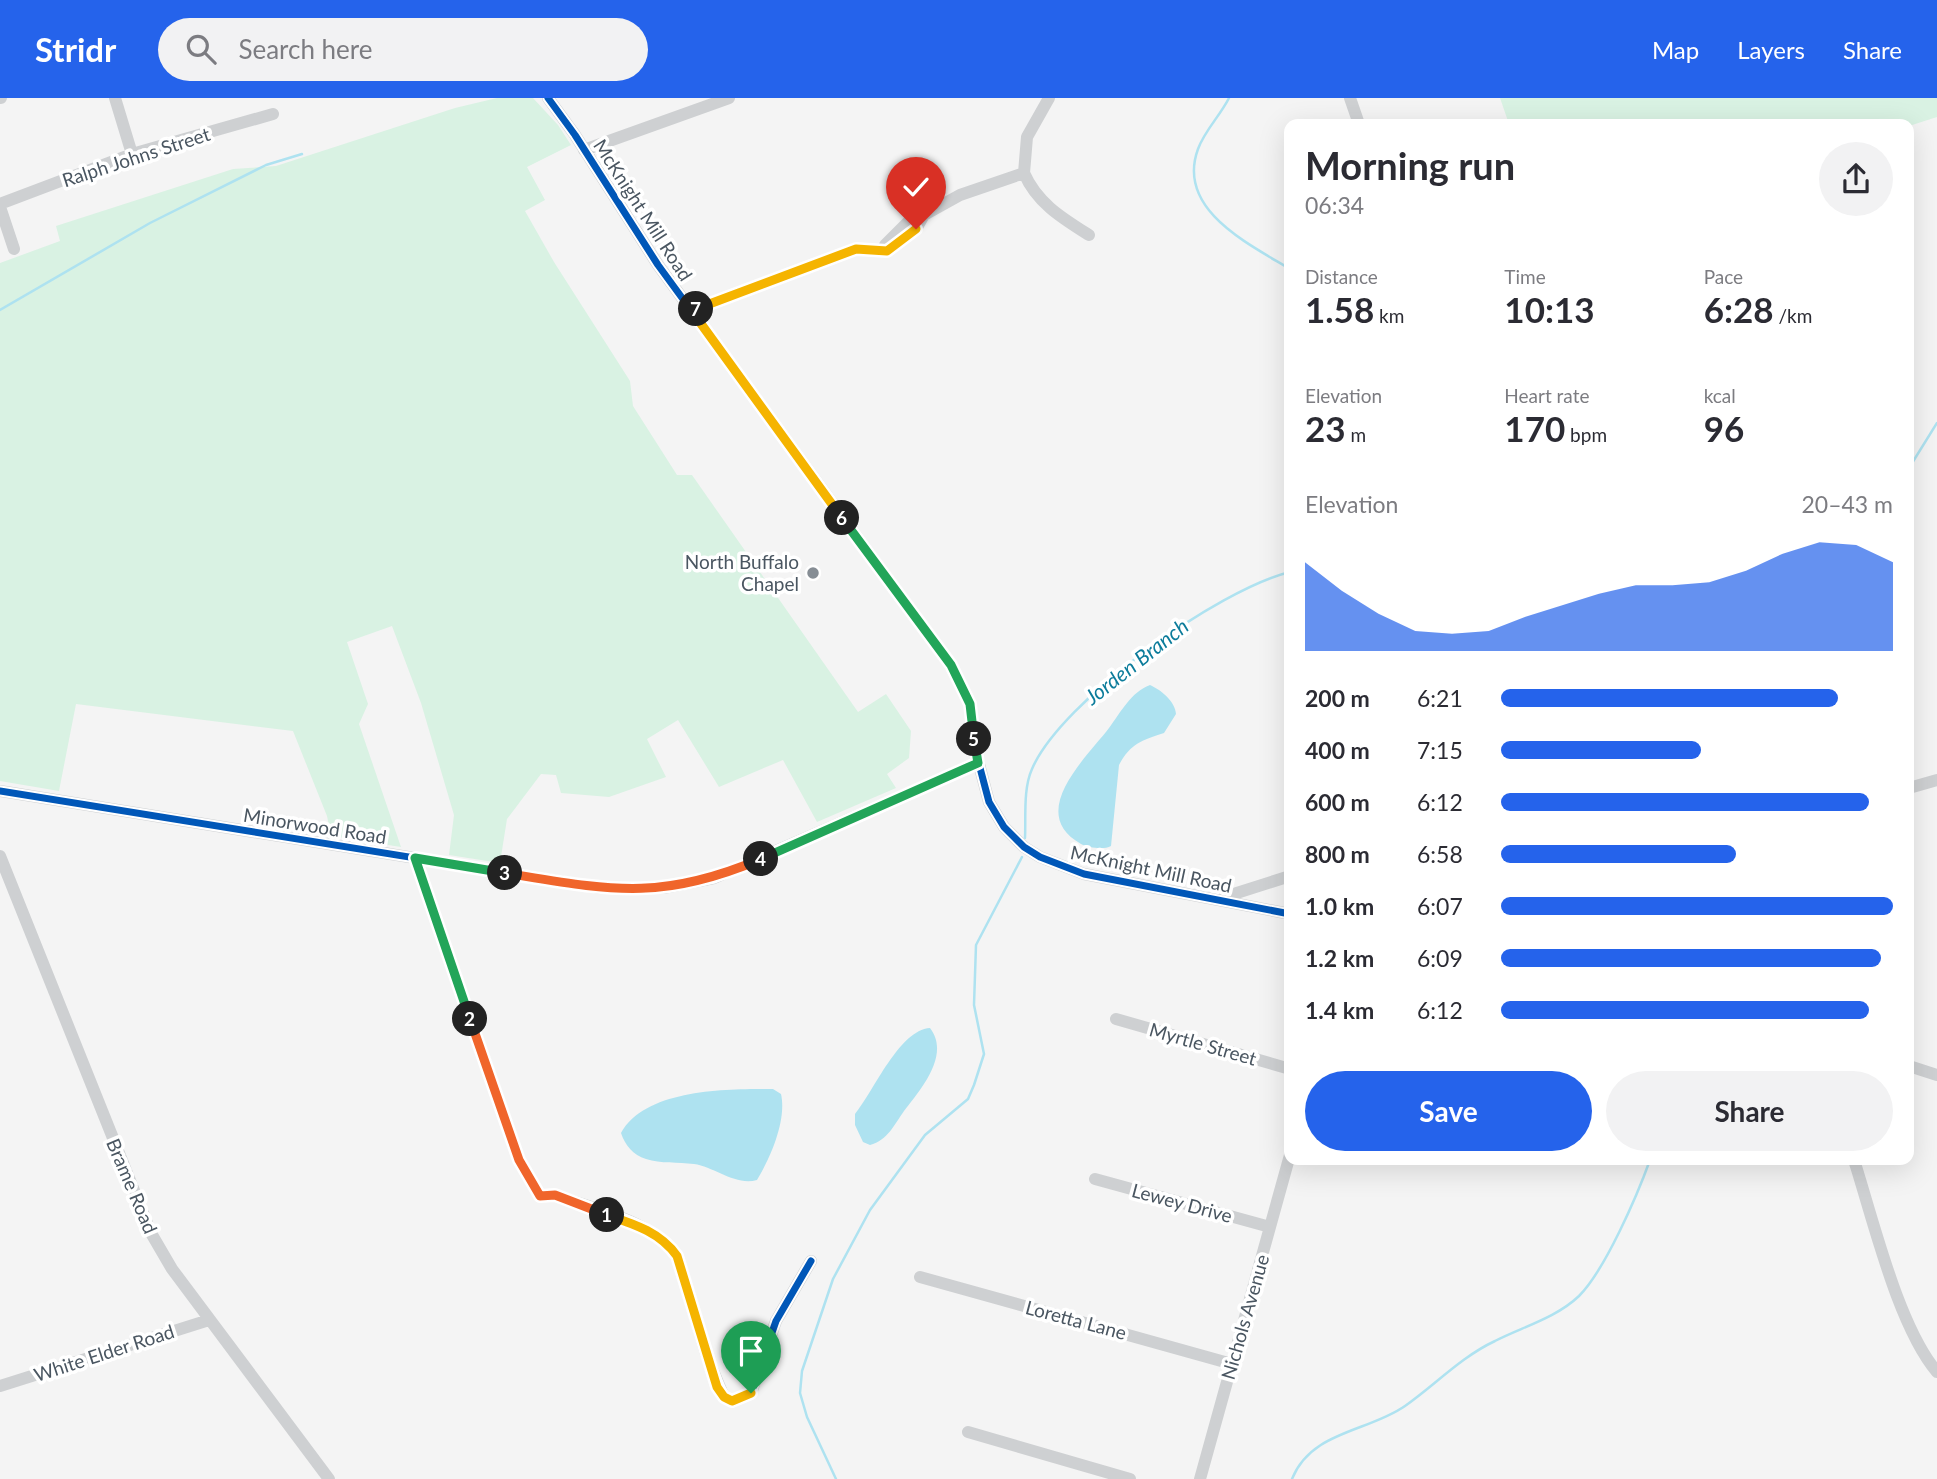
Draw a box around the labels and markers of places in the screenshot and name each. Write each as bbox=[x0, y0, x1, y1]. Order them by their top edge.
pin bbox=[886, 157, 946, 229]
pin: 7 bbox=[678, 292, 714, 326]
pin: 6 bbox=[824, 500, 860, 536]
place label: North Buffalo Chapel bbox=[685, 550, 799, 595]
marker: North Buffalo Chapel bbox=[805, 565, 821, 581]
pin: 5 bbox=[956, 722, 992, 756]
pin: 4 bbox=[744, 842, 778, 876]
pin: 3 bbox=[488, 856, 522, 890]
pin: 2 bbox=[452, 1002, 488, 1037]
pin: 1 bbox=[590, 1198, 624, 1232]
pin bbox=[721, 1321, 781, 1393]

